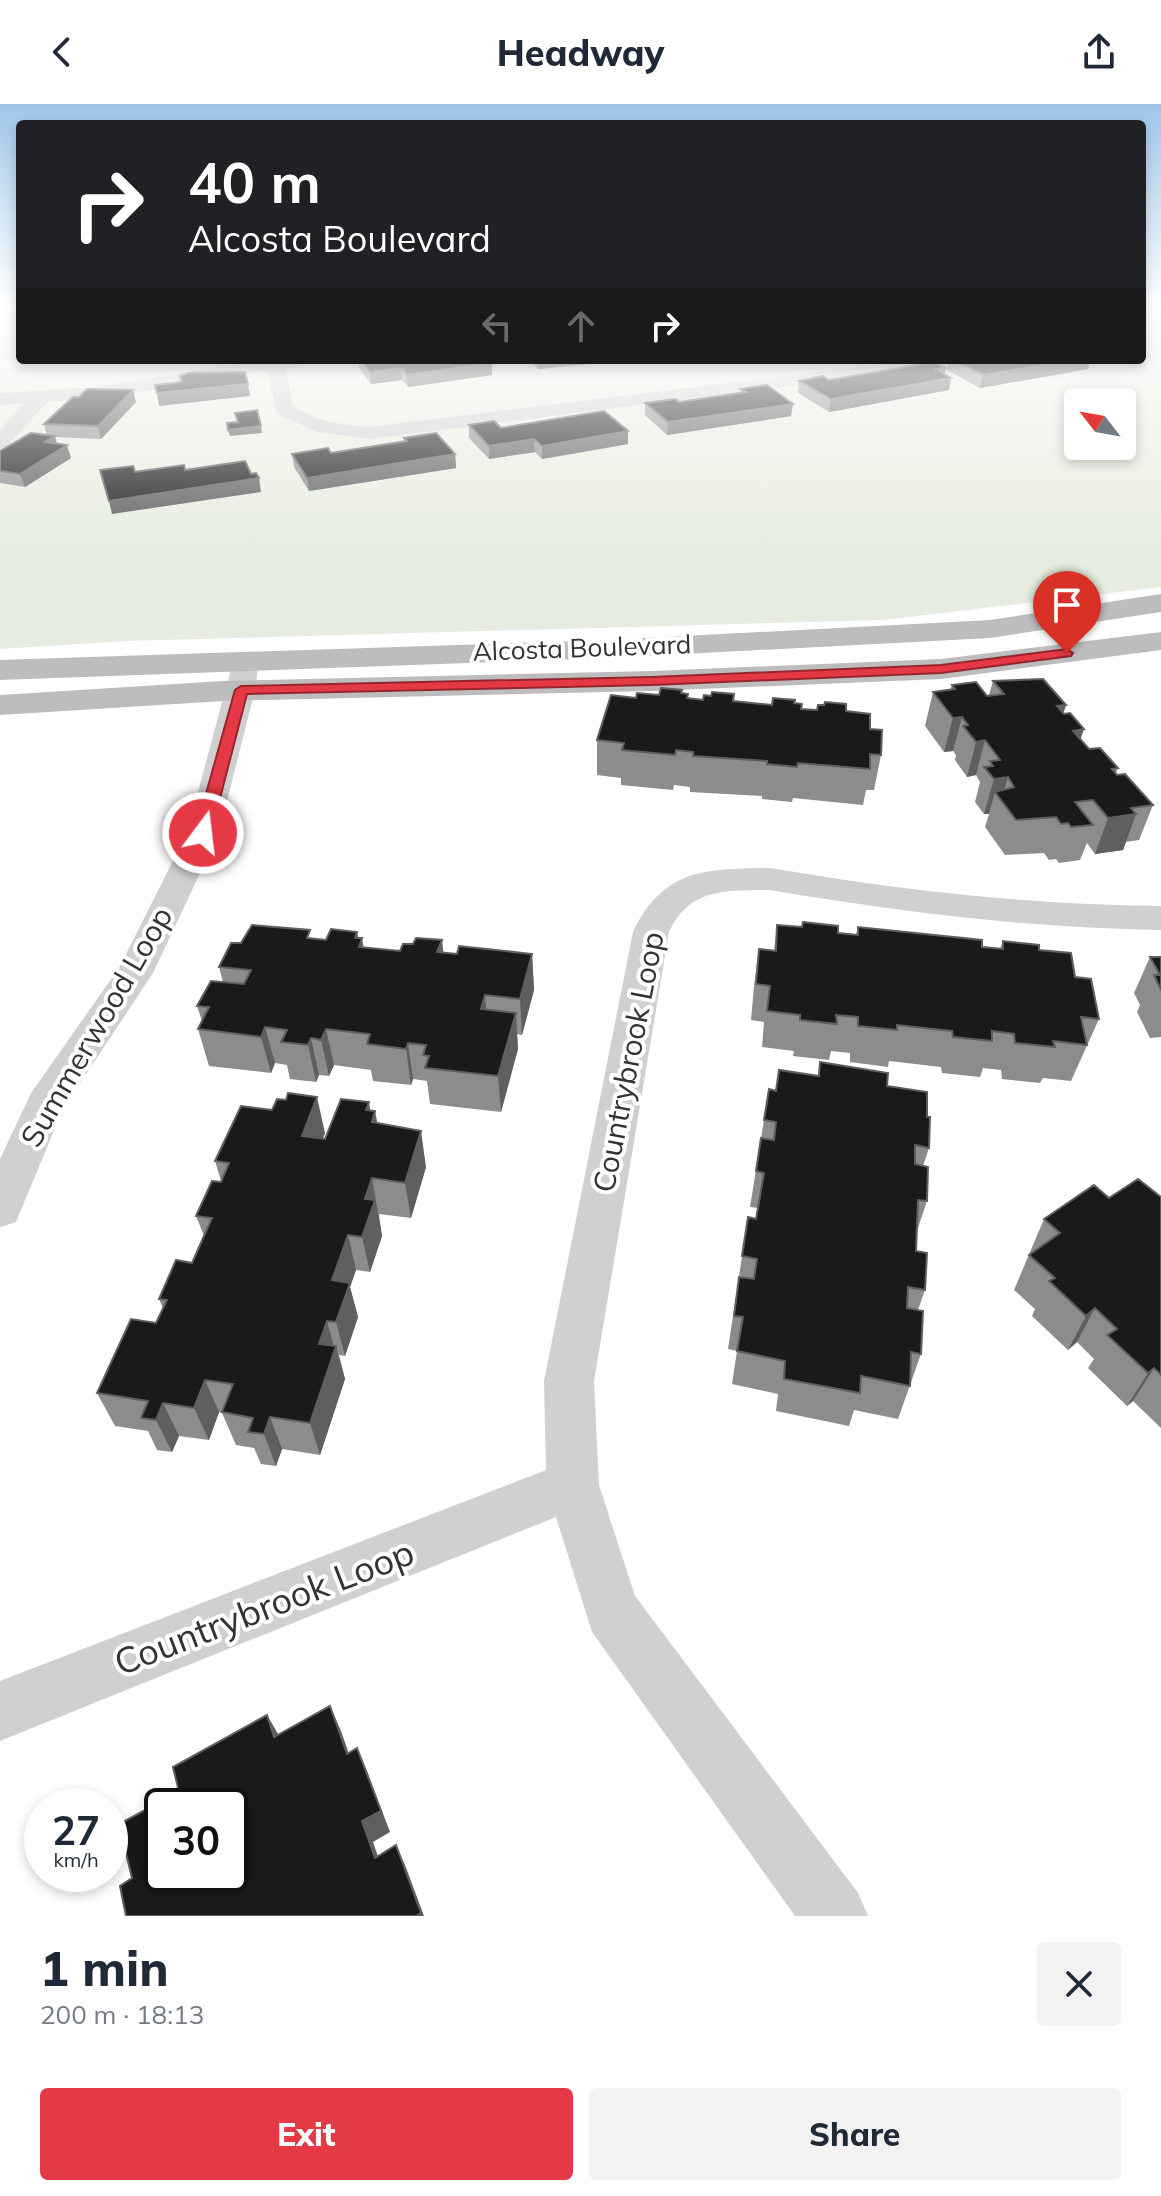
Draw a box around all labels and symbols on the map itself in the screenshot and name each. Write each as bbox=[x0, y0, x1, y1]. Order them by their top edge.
north arrow bbox=[1064, 388, 1136, 460]
pin bbox=[1033, 571, 1101, 653]
street label: Alcosta Boulevard bbox=[472, 627, 692, 668]
position arrow bbox=[161, 791, 245, 875]
street label: Summerwood Loop bbox=[12, 900, 180, 1153]
street label: Countrybrook Loop bbox=[584, 928, 672, 1195]
street label: Countrybrook Loop bbox=[108, 1529, 420, 1684]
speed limit sign: 30 bbox=[144, 1788, 248, 1892]

